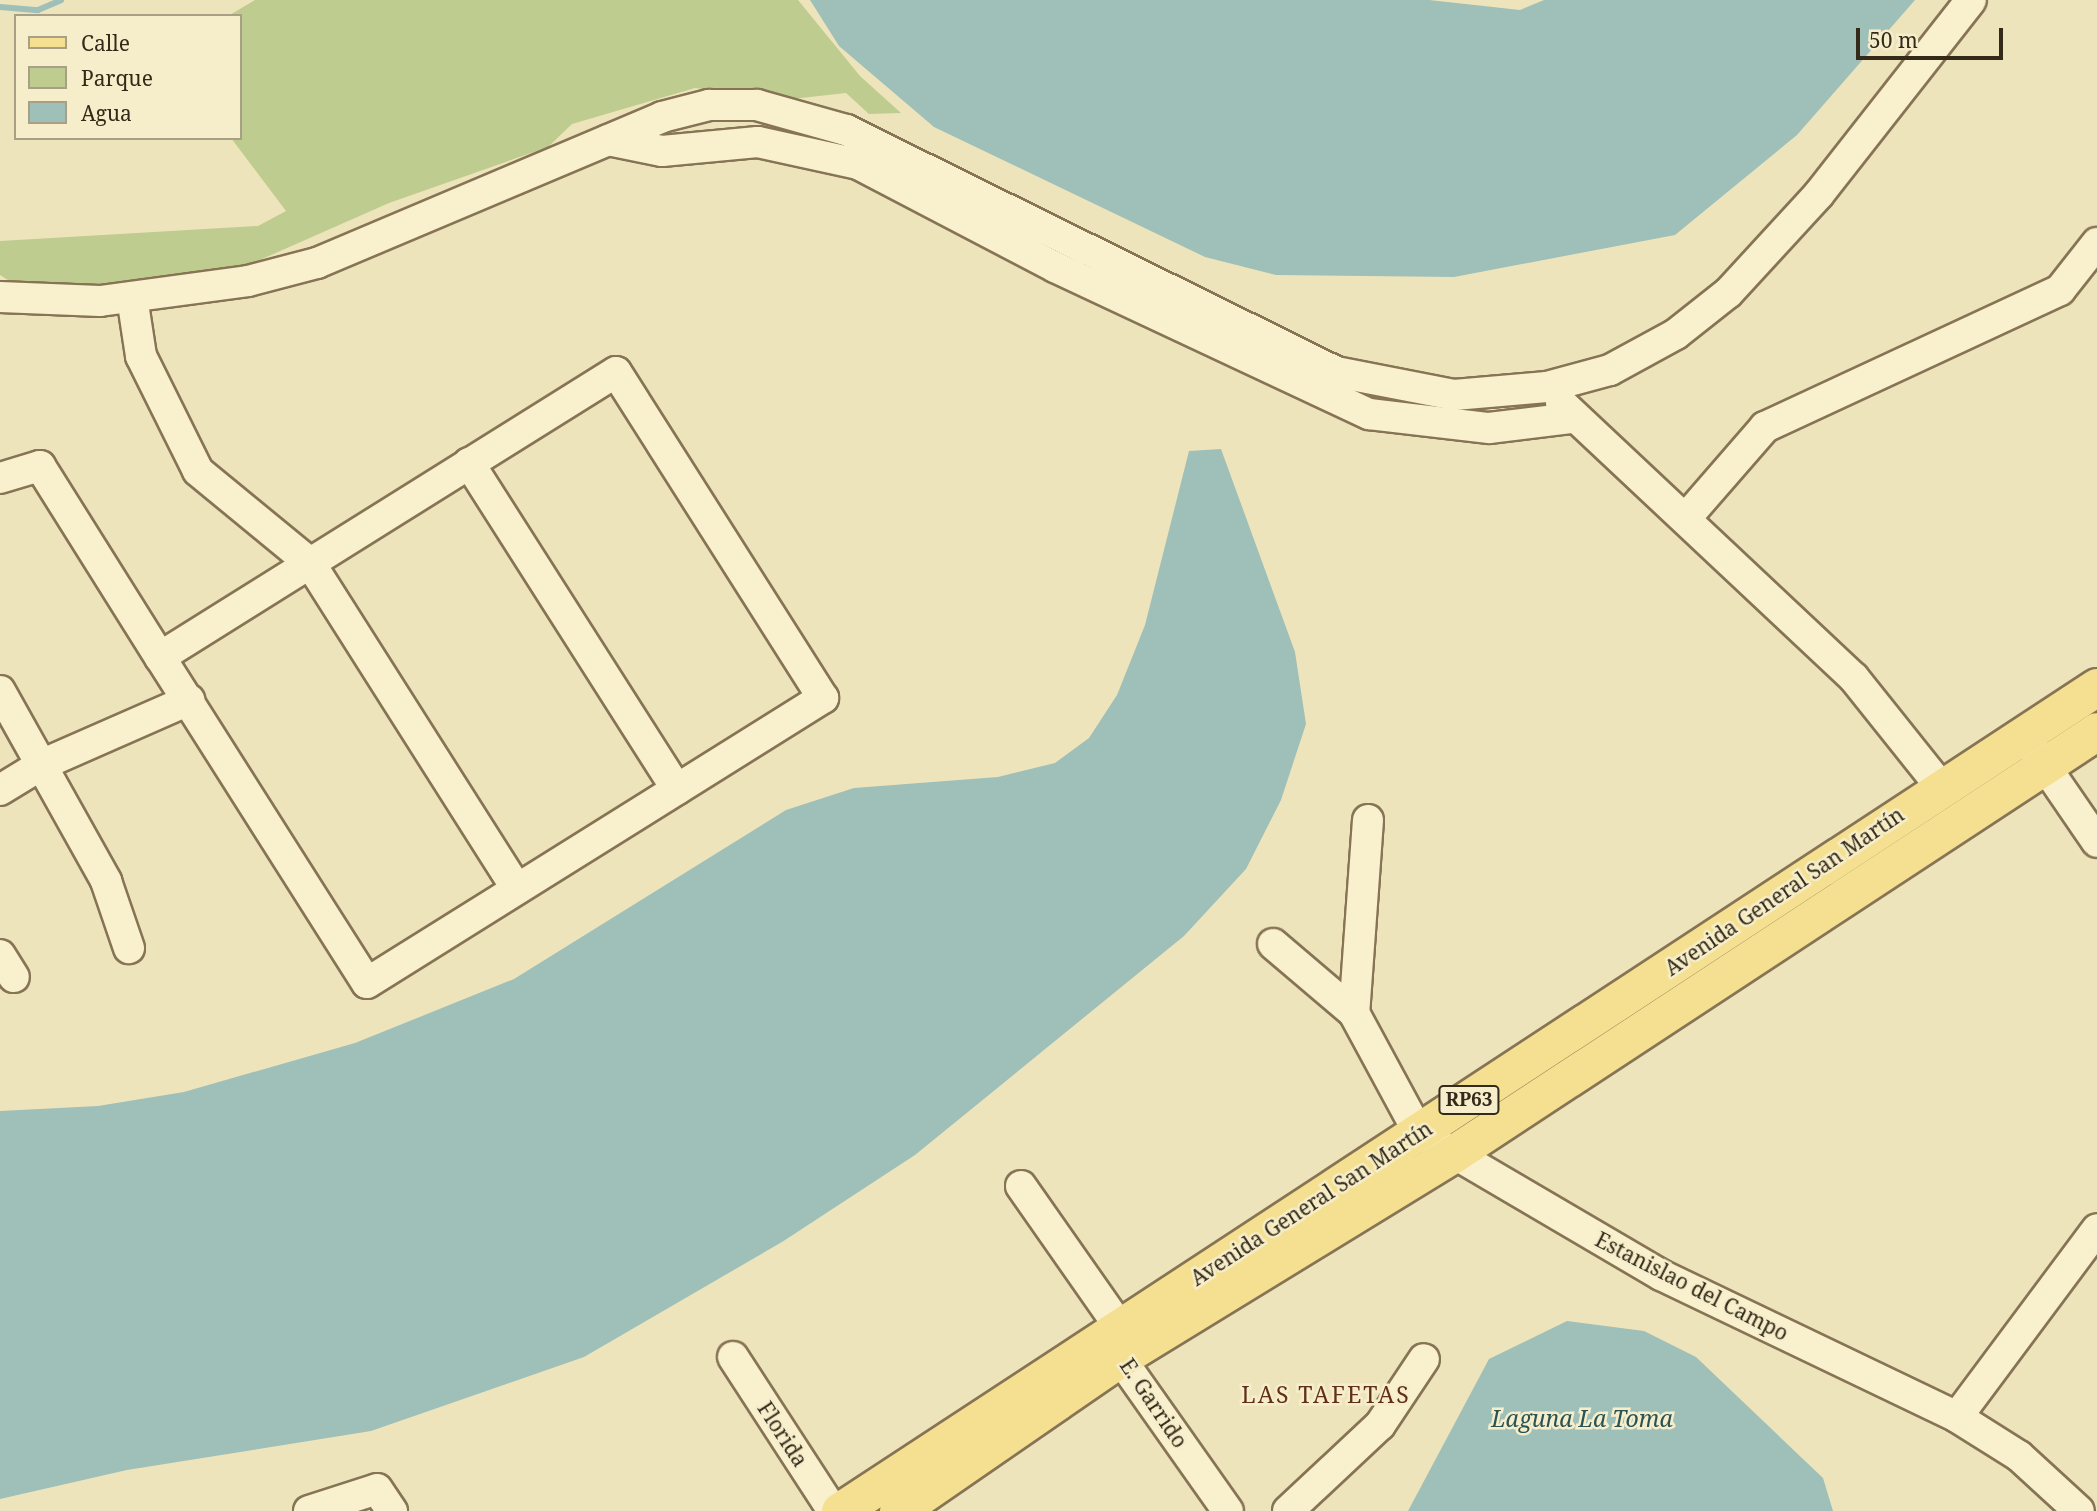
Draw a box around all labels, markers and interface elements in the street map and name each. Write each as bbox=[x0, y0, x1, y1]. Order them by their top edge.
legend bbox=[14, 14, 242, 140]
scale bar bbox=[1859, 14, 2006, 58]
text: 50 m bbox=[1869, 26, 1918, 54]
text: Calle bbox=[81, 29, 130, 57]
text: Parque bbox=[81, 64, 153, 92]
text: Agua bbox=[81, 99, 132, 127]
street label: Avenida General San Martín bbox=[1660, 801, 1908, 981]
road number: RP63 bbox=[1438, 1084, 1500, 1116]
street label: Avenida General San Martín bbox=[1185, 1115, 1437, 1291]
street label: Estanislao del Campo bbox=[1591, 1226, 1793, 1346]
street label: E. Garrido bbox=[1115, 1354, 1193, 1452]
district label: LAS TAFETAS bbox=[1243, 1380, 1409, 1408]
street label: Florida bbox=[753, 1397, 813, 1471]
water label: Laguna La Toma bbox=[1491, 1404, 1673, 1432]

